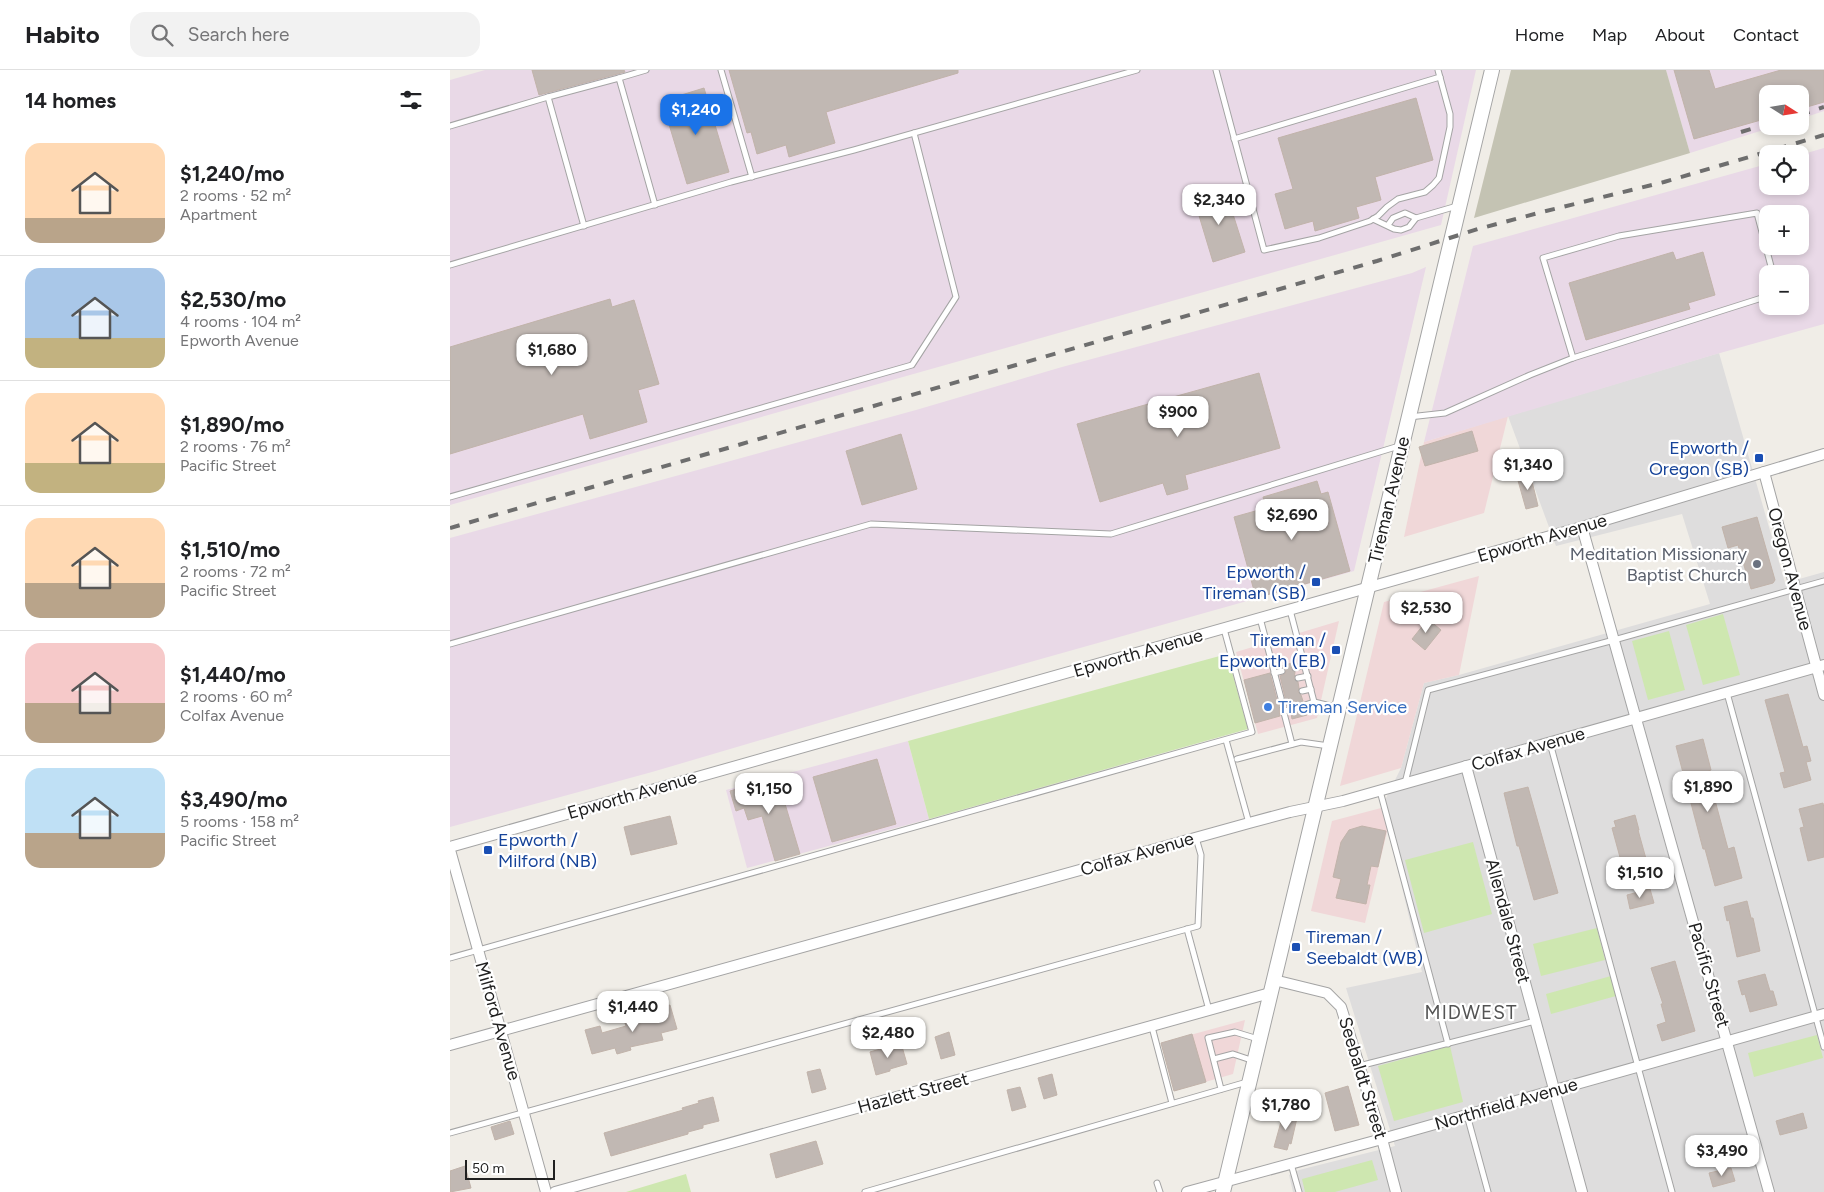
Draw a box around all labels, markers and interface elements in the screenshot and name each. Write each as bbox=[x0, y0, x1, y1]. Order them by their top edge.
search box bbox=[130, 12, 480, 57]
text: Habito bbox=[25, 20, 100, 49]
icon: search bbox=[148, 21, 176, 49]
text: Search here bbox=[188, 23, 289, 46]
text: Home bbox=[1515, 24, 1564, 46]
text: Map bbox=[1592, 24, 1627, 46]
text: About bbox=[1655, 24, 1705, 46]
text: Contact bbox=[1733, 24, 1799, 46]
north arrow bbox=[1759, 85, 1809, 135]
map controls bbox=[1759, 85, 1809, 315]
icon: filters bbox=[397, 86, 425, 114]
text: 14 homes bbox=[25, 88, 116, 113]
pin: $1,240 bbox=[655, 93, 737, 136]
text: $1,240 bbox=[671, 100, 721, 119]
button: locate bbox=[1759, 145, 1809, 195]
text: $1,240/mo bbox=[180, 161, 285, 186]
icon: home bbox=[65, 163, 125, 223]
pin: $2,340 bbox=[1178, 184, 1260, 226]
text: 2 rooms · 52 m² bbox=[180, 186, 291, 205]
text: $2,340 bbox=[1193, 190, 1245, 209]
text: Apartment bbox=[180, 205, 257, 224]
button: + bbox=[1759, 205, 1809, 255]
button: − bbox=[1759, 265, 1809, 315]
text: $2,530/mo bbox=[180, 287, 286, 312]
icon: home bbox=[65, 288, 125, 348]
text: 4 rooms · 104 m² bbox=[180, 312, 301, 331]
text: Epworth Avenue bbox=[180, 331, 299, 350]
pin: $1,680 bbox=[511, 334, 593, 376]
text: $1,680 bbox=[527, 340, 577, 359]
pin: $900 bbox=[1148, 396, 1208, 438]
text: $900 bbox=[1159, 402, 1197, 421]
text: $1,890/mo bbox=[180, 412, 284, 437]
icon: home bbox=[65, 413, 125, 473]
street label: Tireman Avenue bbox=[1364, 434, 1414, 566]
text: 2 rooms · 76 m² bbox=[180, 437, 291, 456]
place label: Epworth / Oregon (SB) bbox=[1649, 437, 1749, 480]
pin: $1,340 bbox=[1487, 448, 1569, 491]
marker: Epworth / Oregon (SB) bbox=[1753, 452, 1765, 464]
text: $1,340 bbox=[1503, 455, 1553, 474]
text: Pacific Street bbox=[180, 456, 277, 475]
pin: $2,690 bbox=[1251, 498, 1333, 541]
text: $2,690 bbox=[1266, 505, 1318, 524]
street label: Oregon Avenue bbox=[1763, 505, 1817, 633]
street label: Epworth Avenue bbox=[1475, 509, 1609, 567]
text: $1,510/mo bbox=[180, 537, 280, 562]
icon: home bbox=[65, 538, 125, 598]
place label: Meditation Missionary Baptist Church bbox=[1570, 543, 1748, 586]
marker: Meditation Missionary Baptist Church bbox=[1751, 558, 1763, 570]
place label: Epworth / Tireman (SB) bbox=[1202, 561, 1306, 604]
text: 2 rooms · 72 m² bbox=[180, 562, 291, 581]
marker: Epworth / Tireman (SB) bbox=[1310, 576, 1322, 588]
text: Pacific Street bbox=[180, 581, 277, 600]
pin: $2,530 bbox=[1385, 592, 1467, 634]
text: $2,530 bbox=[1401, 598, 1451, 617]
street label: Epworth Avenue bbox=[1071, 624, 1205, 682]
place label: Tireman / Epworth (EB) bbox=[1219, 629, 1326, 672]
marker: Tireman / Epworth (EB) bbox=[1330, 644, 1342, 656]
text: $1,440/mo bbox=[180, 662, 286, 687]
icon: home bbox=[65, 663, 125, 723]
text: 2 rooms · 60 m² bbox=[180, 687, 293, 706]
place label: Tireman Service bbox=[1278, 696, 1407, 718]
marker: Tireman Service bbox=[1262, 701, 1274, 713]
text: Colfax Avenue bbox=[180, 706, 284, 725]
street label: Colfax Avenue bbox=[1469, 722, 1587, 776]
street label: Epworth Avenue bbox=[565, 766, 699, 824]
pin: $1,890 bbox=[1667, 770, 1749, 813]
pin: $1,150 bbox=[728, 772, 810, 815]
text: $1,890 bbox=[1683, 777, 1733, 796]
text: $1,150 bbox=[746, 779, 792, 798]
text: $3,490/mo bbox=[180, 787, 287, 812]
icon: home bbox=[65, 788, 125, 848]
text: 5 rooms · 158 m² bbox=[180, 812, 299, 831]
street label: Colfax Avenue bbox=[1078, 827, 1196, 881]
place label: Epworth / Milford (NB) bbox=[498, 829, 597, 872]
text: Pacific Street bbox=[180, 831, 277, 850]
marker: Epworth / Milford (NB) bbox=[482, 844, 494, 856]
street label: Allendale Street bbox=[1481, 856, 1535, 986]
pin: $1,510 bbox=[1599, 856, 1681, 899]
text: $1,510 bbox=[1617, 863, 1663, 882]
street label: Pacific Street bbox=[1683, 920, 1735, 1030]
place label: Tireman / Seebaldt (WB) bbox=[1306, 926, 1423, 969]
marker: Tireman / Seebaldt (WB) bbox=[1290, 941, 1302, 953]
street label: Milford Avenue bbox=[471, 959, 525, 1083]
pin: $1,440 bbox=[592, 990, 674, 1033]
text: $1,440 bbox=[608, 997, 658, 1016]
district label: MIDWEST bbox=[1425, 1001, 1517, 1024]
street label: Seebaldt Street bbox=[1334, 1014, 1392, 1142]
pin: $2,480 bbox=[847, 1016, 929, 1059]
text: $2,480 bbox=[862, 1023, 914, 1042]
street label: Hazlett Street bbox=[855, 1068, 971, 1118]
street label: Northfield Avenue bbox=[1432, 1073, 1580, 1135]
pin: $1,780 bbox=[1245, 1088, 1327, 1131]
text: $1,780 bbox=[1262, 1095, 1310, 1114]
pin: $3,490 bbox=[1681, 1134, 1763, 1177]
text: $3,490 bbox=[1696, 1141, 1748, 1160]
scale bar bbox=[465, 1157, 555, 1180]
text: 50 m bbox=[472, 1160, 504, 1177]

